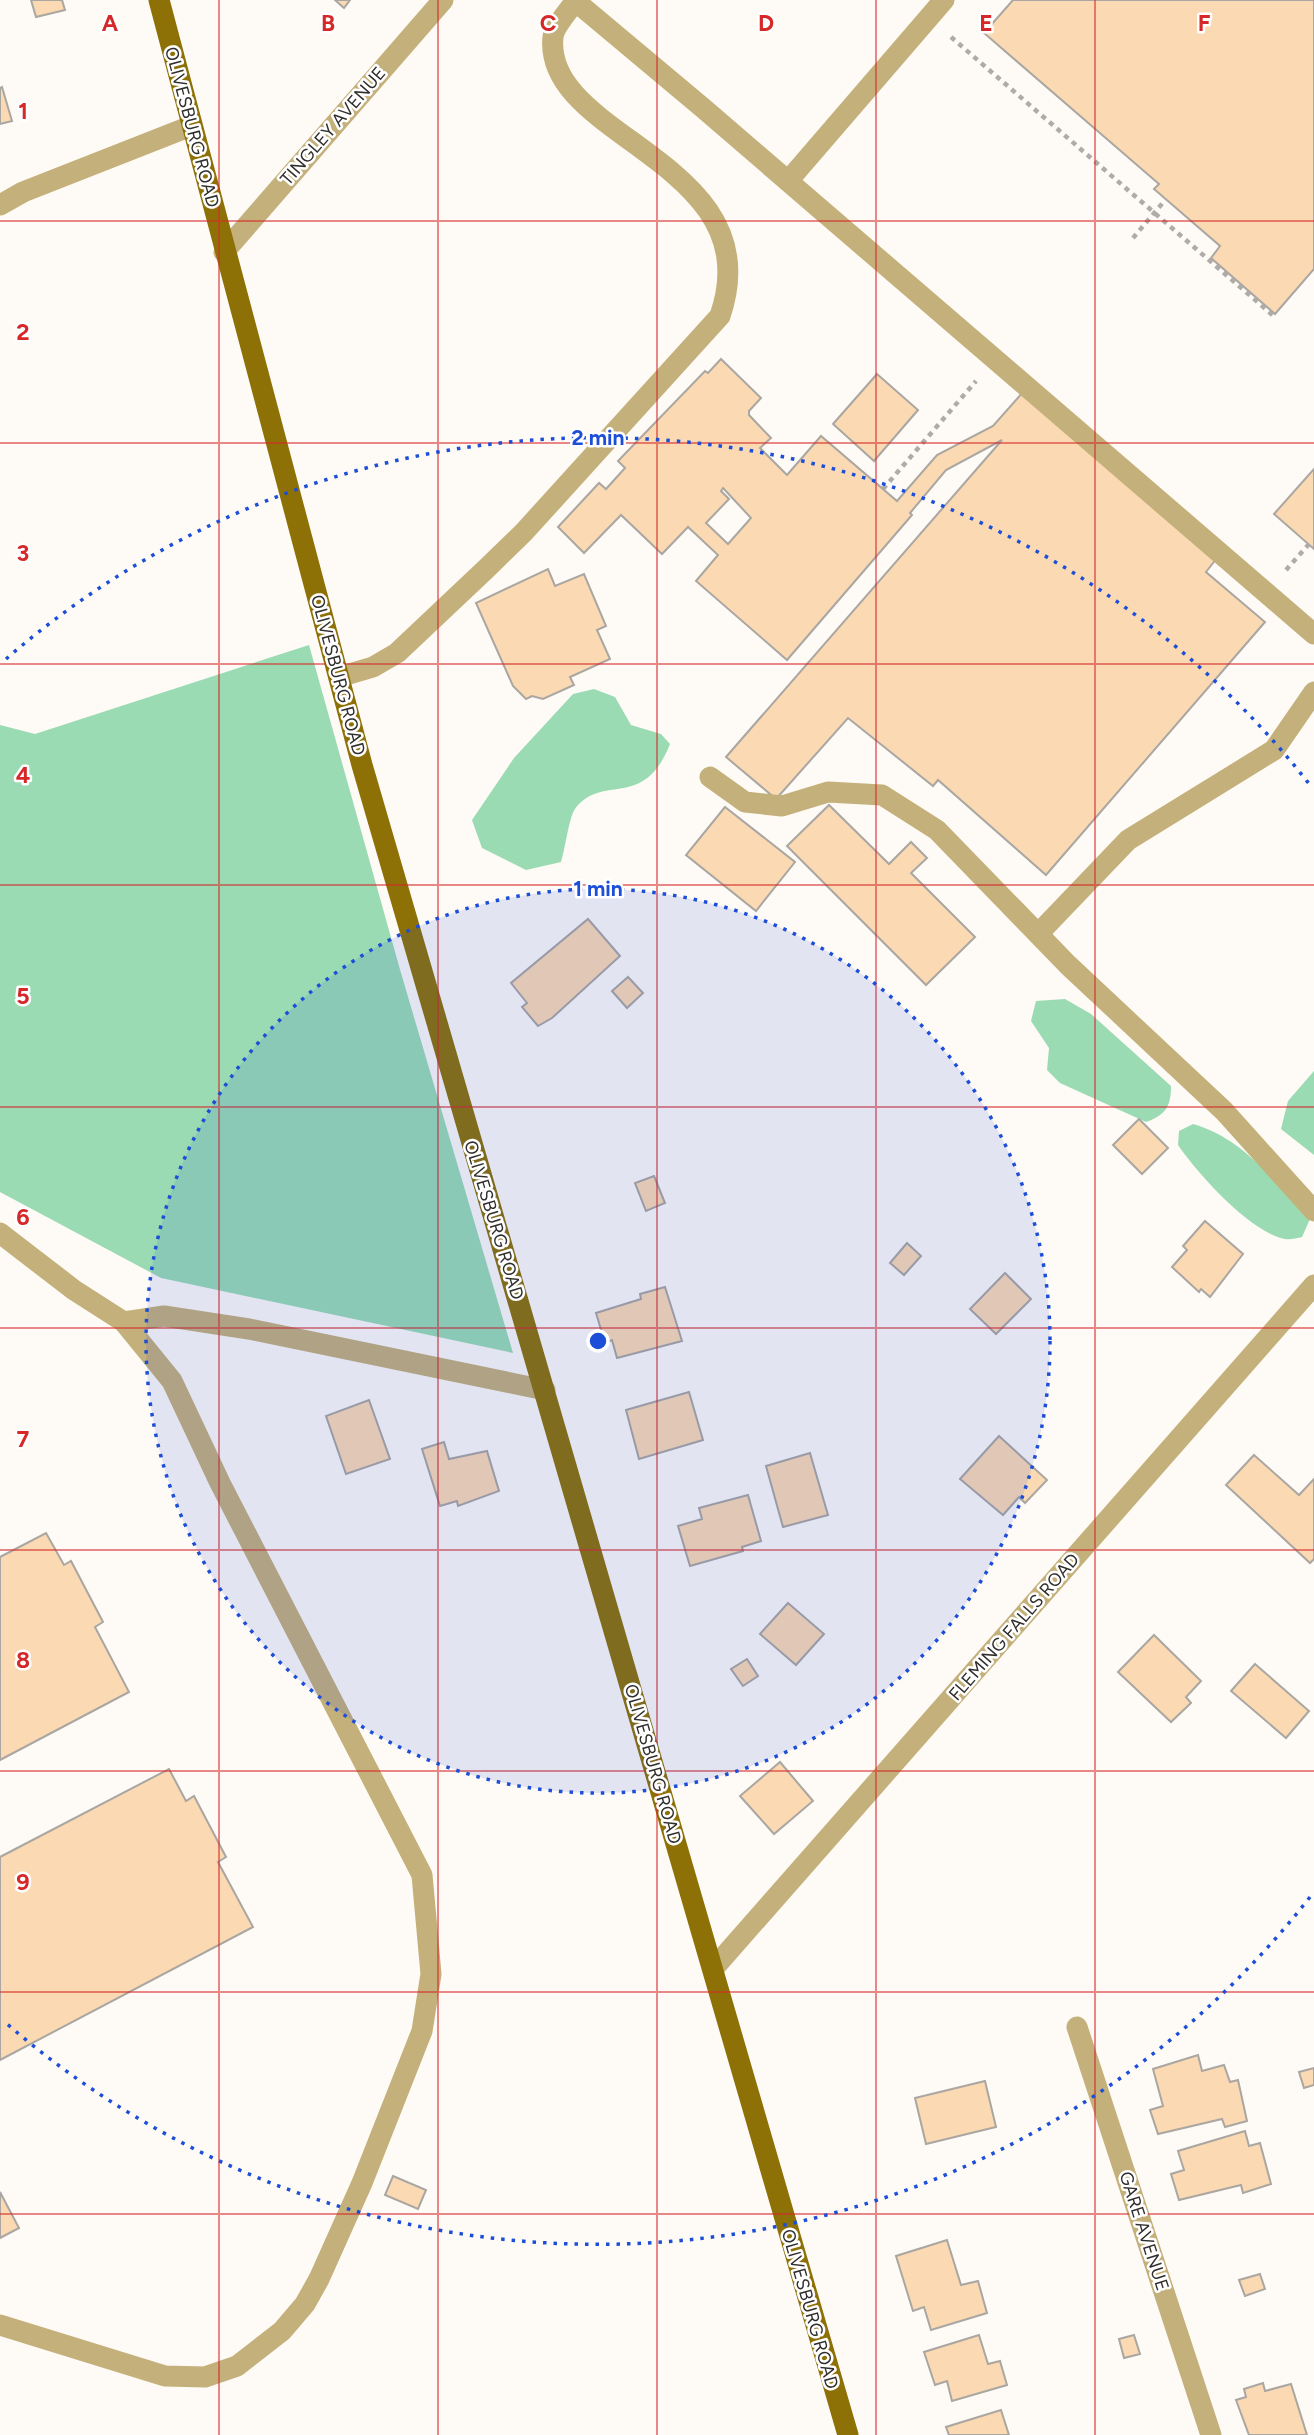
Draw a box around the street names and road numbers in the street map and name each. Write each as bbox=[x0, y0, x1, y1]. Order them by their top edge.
street label: OLIVESBURG ROAD bbox=[160, 44, 224, 210]
street label: TINGLEY AVENUE bbox=[276, 62, 390, 190]
street label: OLIVESBURG ROAD bbox=[306, 592, 370, 758]
street label: OLIVESBURG ROAD bbox=[459, 1138, 529, 1302]
street label: FLEMING FALLS ROAD bbox=[944, 1549, 1084, 1705]
street label: OLIVESBURG ROAD bbox=[620, 1682, 686, 1846]
street label: GARE AVENUE bbox=[1114, 2169, 1174, 2293]
street label: OLIVESBURG ROAD bbox=[777, 2227, 843, 2391]

